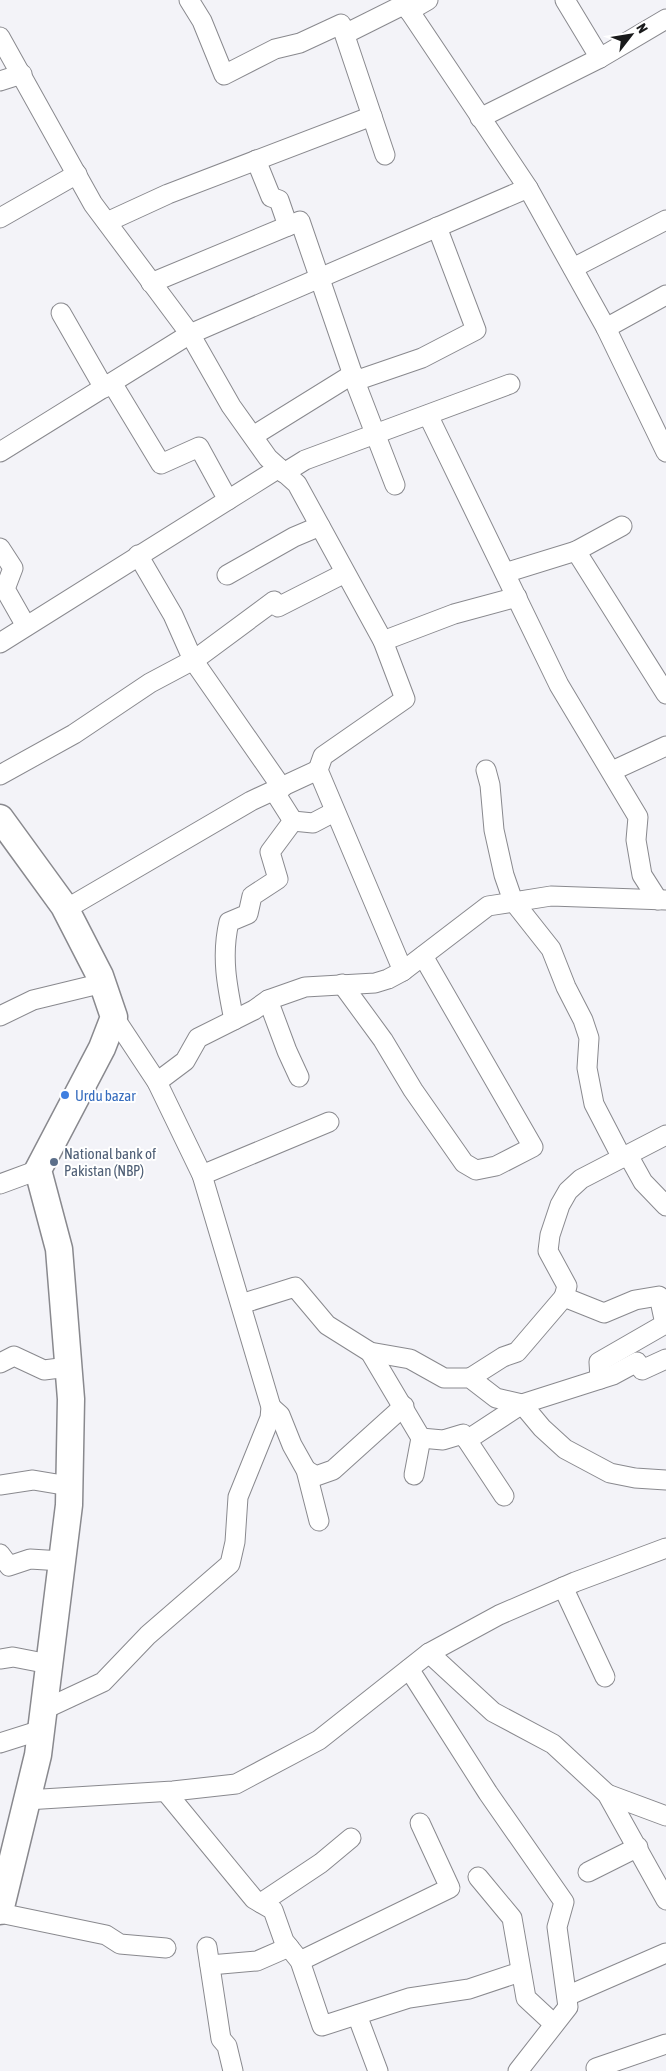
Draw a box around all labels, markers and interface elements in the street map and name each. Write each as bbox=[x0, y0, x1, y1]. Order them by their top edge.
north arrow bbox=[606, 10, 656, 60]
text: N bbox=[633, 21, 651, 36]
place label: Urdu bazar bbox=[75, 1087, 136, 1104]
marker: Urdu bazar bbox=[59, 1089, 71, 1101]
place label: National bank of Pakistan (NBP) bbox=[64, 1145, 156, 1179]
marker: National bank of Pakistan (NBP) bbox=[48, 1156, 60, 1168]

